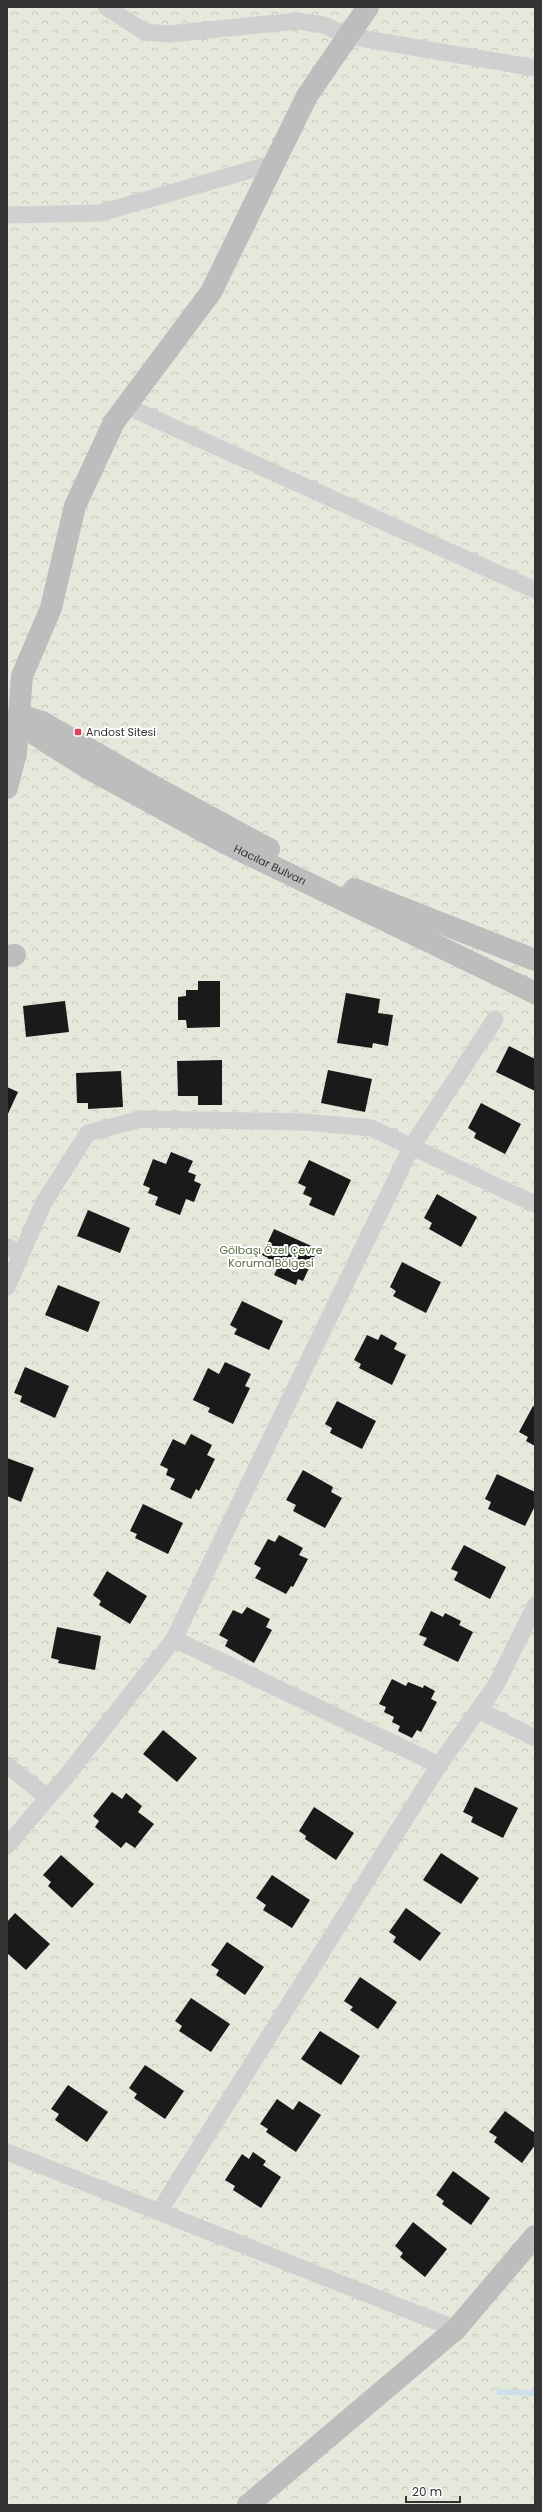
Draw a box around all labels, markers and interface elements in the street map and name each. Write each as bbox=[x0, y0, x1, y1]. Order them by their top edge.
place label: Andost Sitesi bbox=[86, 724, 156, 740]
marker: Andost Sitesi bbox=[73, 727, 83, 737]
street label: Hacılar Bulvarı bbox=[231, 840, 309, 889]
park label: Gölbaşı Özel Çevre Koruma Bölgesi bbox=[219, 1242, 323, 1271]
scale bar bbox=[406, 2478, 460, 2504]
text: 20 m bbox=[412, 2483, 442, 2500]

